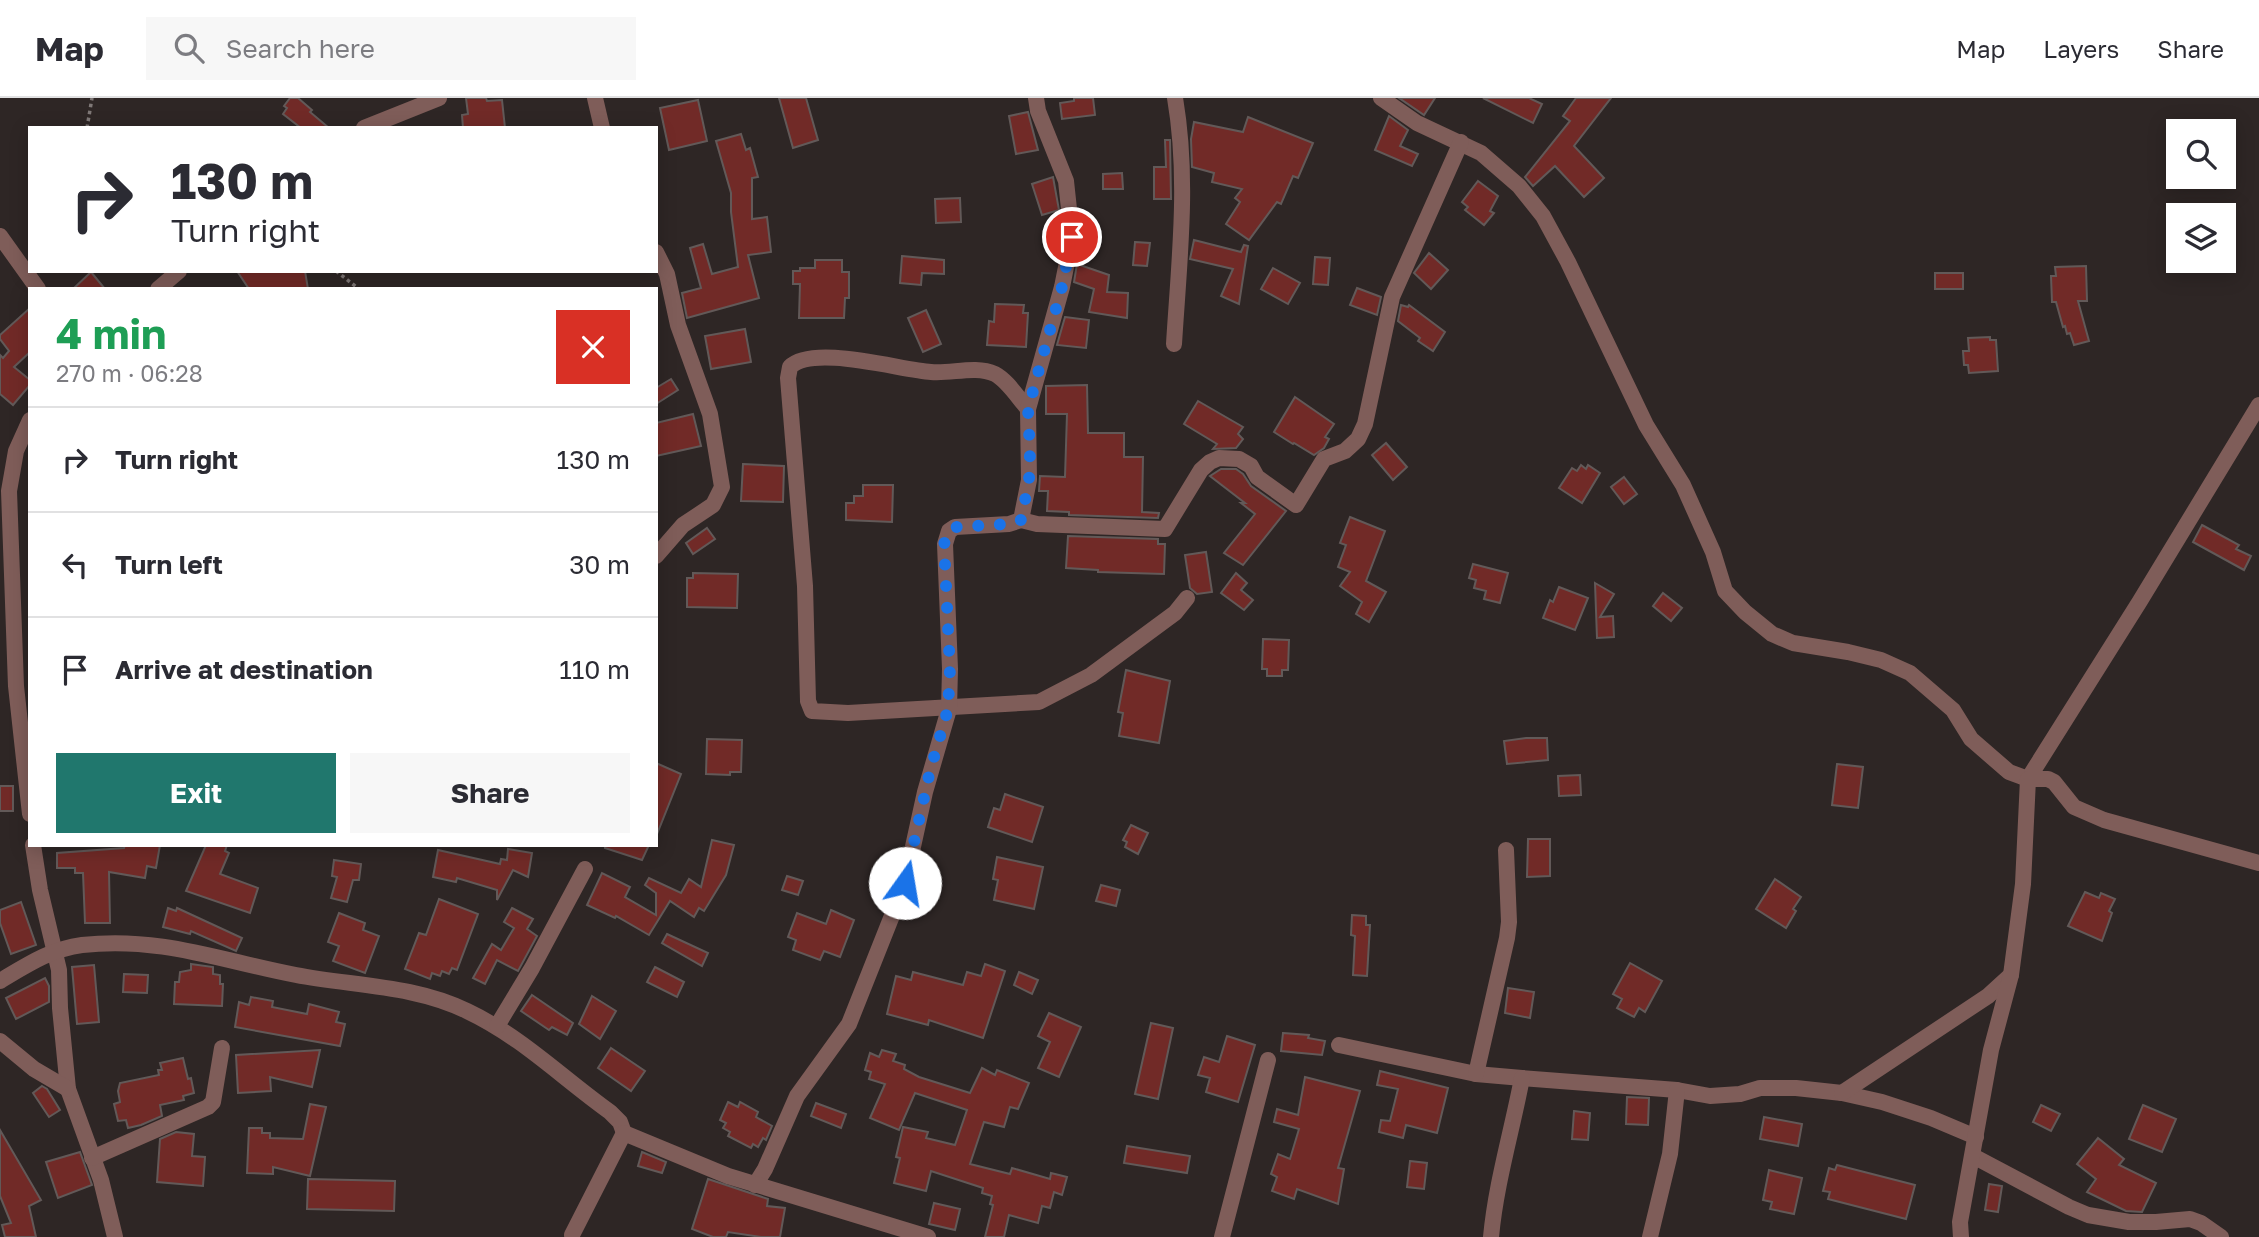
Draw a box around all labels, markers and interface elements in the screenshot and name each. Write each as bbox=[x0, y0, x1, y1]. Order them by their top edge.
search box bbox=[146, 17, 636, 80]
text: Map bbox=[35, 29, 104, 68]
icon: search bbox=[170, 29, 208, 67]
text: Search here bbox=[226, 33, 375, 64]
text: Map bbox=[1956, 34, 2005, 63]
text: Layers bbox=[2043, 34, 2119, 63]
text: Share bbox=[2157, 34, 2224, 63]
map controls bbox=[2166, 119, 2236, 273]
button: search bbox=[2166, 119, 2236, 189]
text: 130 m bbox=[171, 151, 313, 210]
icon: right bbox=[56, 154, 147, 245]
button: layers bbox=[2166, 203, 2236, 273]
pin bbox=[1042, 207, 1102, 267]
text: Turn right bbox=[171, 211, 320, 249]
icon: arrive bbox=[1053, 218, 1091, 256]
text: 4 min bbox=[56, 308, 166, 358]
button: close bbox=[556, 310, 630, 384]
text: 270 m · 06:28 bbox=[56, 359, 203, 387]
icon: right bbox=[56, 441, 94, 479]
text: Turn right bbox=[115, 444, 238, 475]
text: 130 m bbox=[557, 444, 630, 475]
icon: left bbox=[56, 546, 94, 584]
text: Turn left bbox=[115, 549, 223, 580]
text: 30 m bbox=[569, 549, 630, 580]
icon: arrive bbox=[56, 651, 94, 689]
text: Arrive at destination bbox=[115, 654, 373, 685]
text: 110 m bbox=[559, 654, 630, 685]
button: Exit bbox=[56, 753, 336, 833]
button: Share bbox=[350, 753, 630, 833]
position arrow bbox=[868, 846, 942, 920]

